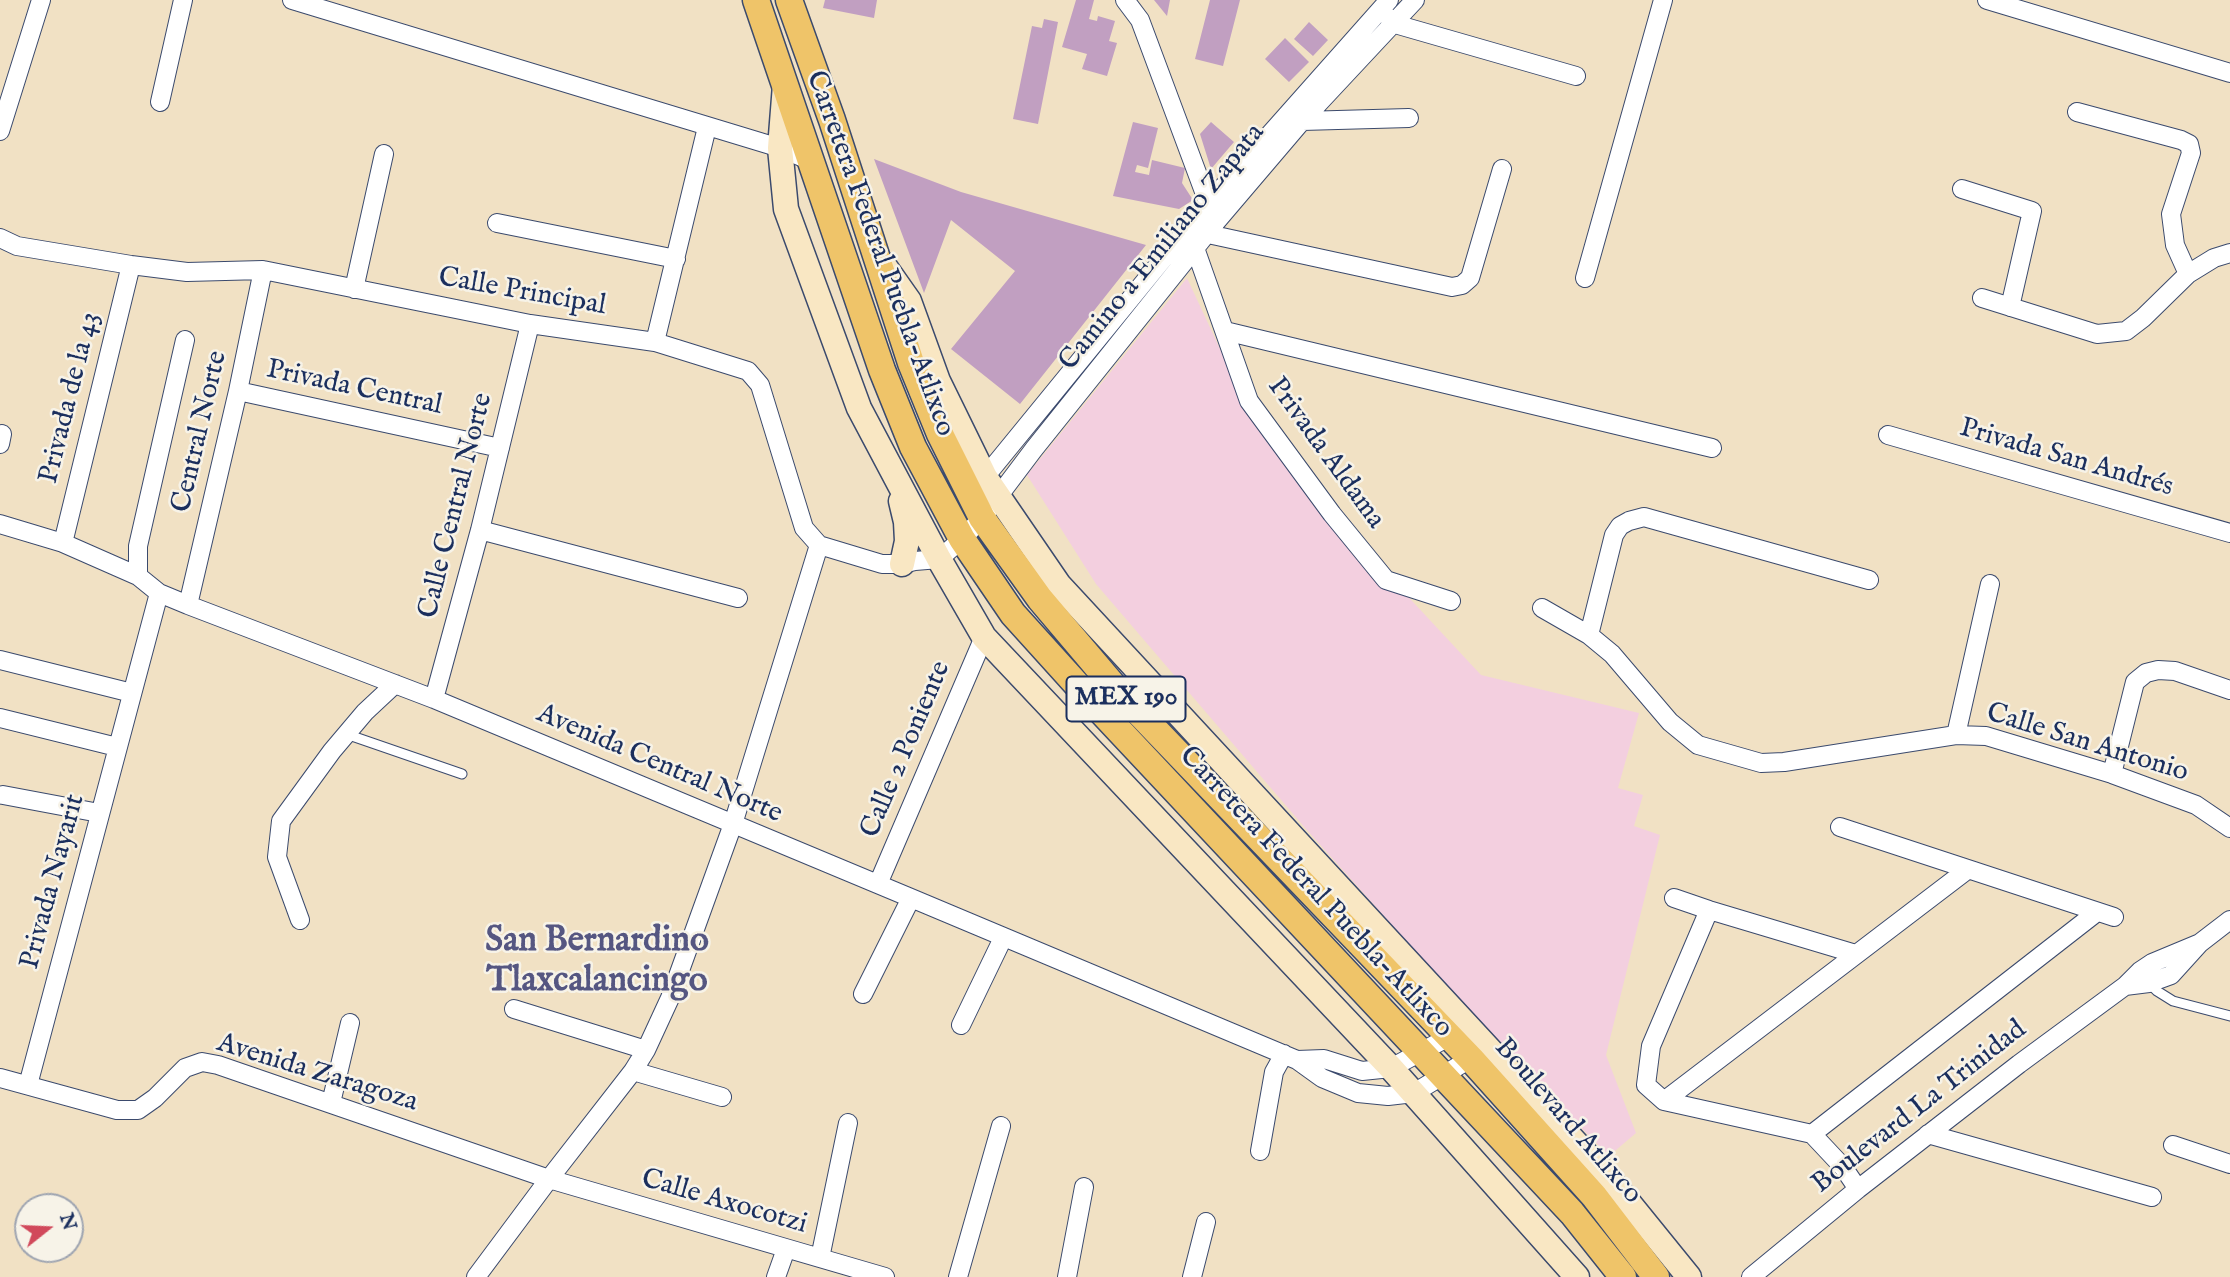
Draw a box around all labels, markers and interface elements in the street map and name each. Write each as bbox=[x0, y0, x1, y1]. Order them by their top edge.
street label: Carretera Federal Puebla-Atlixco bbox=[797, 67, 961, 441]
street label: Camino a Emiliano Zapata bbox=[1053, 118, 1273, 378]
street label: Calle Principal bbox=[436, 262, 608, 324]
street label: Privada de la 43 bbox=[33, 309, 109, 487]
street label: Central Norte bbox=[166, 348, 236, 516]
street label: Privada Central bbox=[263, 354, 445, 424]
street label: Privada Aldama bbox=[1259, 372, 1391, 536]
street label: Calle Central Norte bbox=[413, 390, 501, 622]
street label: Privada San Andrés bbox=[1955, 412, 2177, 506]
street label: Calle 2 Poniente bbox=[855, 657, 959, 843]
road number: MEX 190 bbox=[1066, 677, 1186, 722]
street label: Calle San Antonio bbox=[1982, 697, 2192, 791]
street label: Avenida Central Norte bbox=[531, 698, 787, 832]
street label: Carretera Federal Puebla-Atlixco bbox=[1171, 740, 1459, 1046]
street label: Privada Nayarit bbox=[15, 791, 93, 973]
district label: San Bernardino Tlaxcalancingo bbox=[485, 922, 709, 1004]
street label: Boulevard La Trinidad bbox=[1806, 1014, 2034, 1202]
street label: Avenida Zaragoza bbox=[213, 1027, 421, 1121]
street label: Boulevard Atlixco bbox=[1486, 1032, 1648, 1212]
street label: Calle Axocotzi bbox=[637, 1163, 811, 1243]
north arrow bbox=[14, 1193, 84, 1263]
text: N bbox=[53, 1211, 81, 1234]

